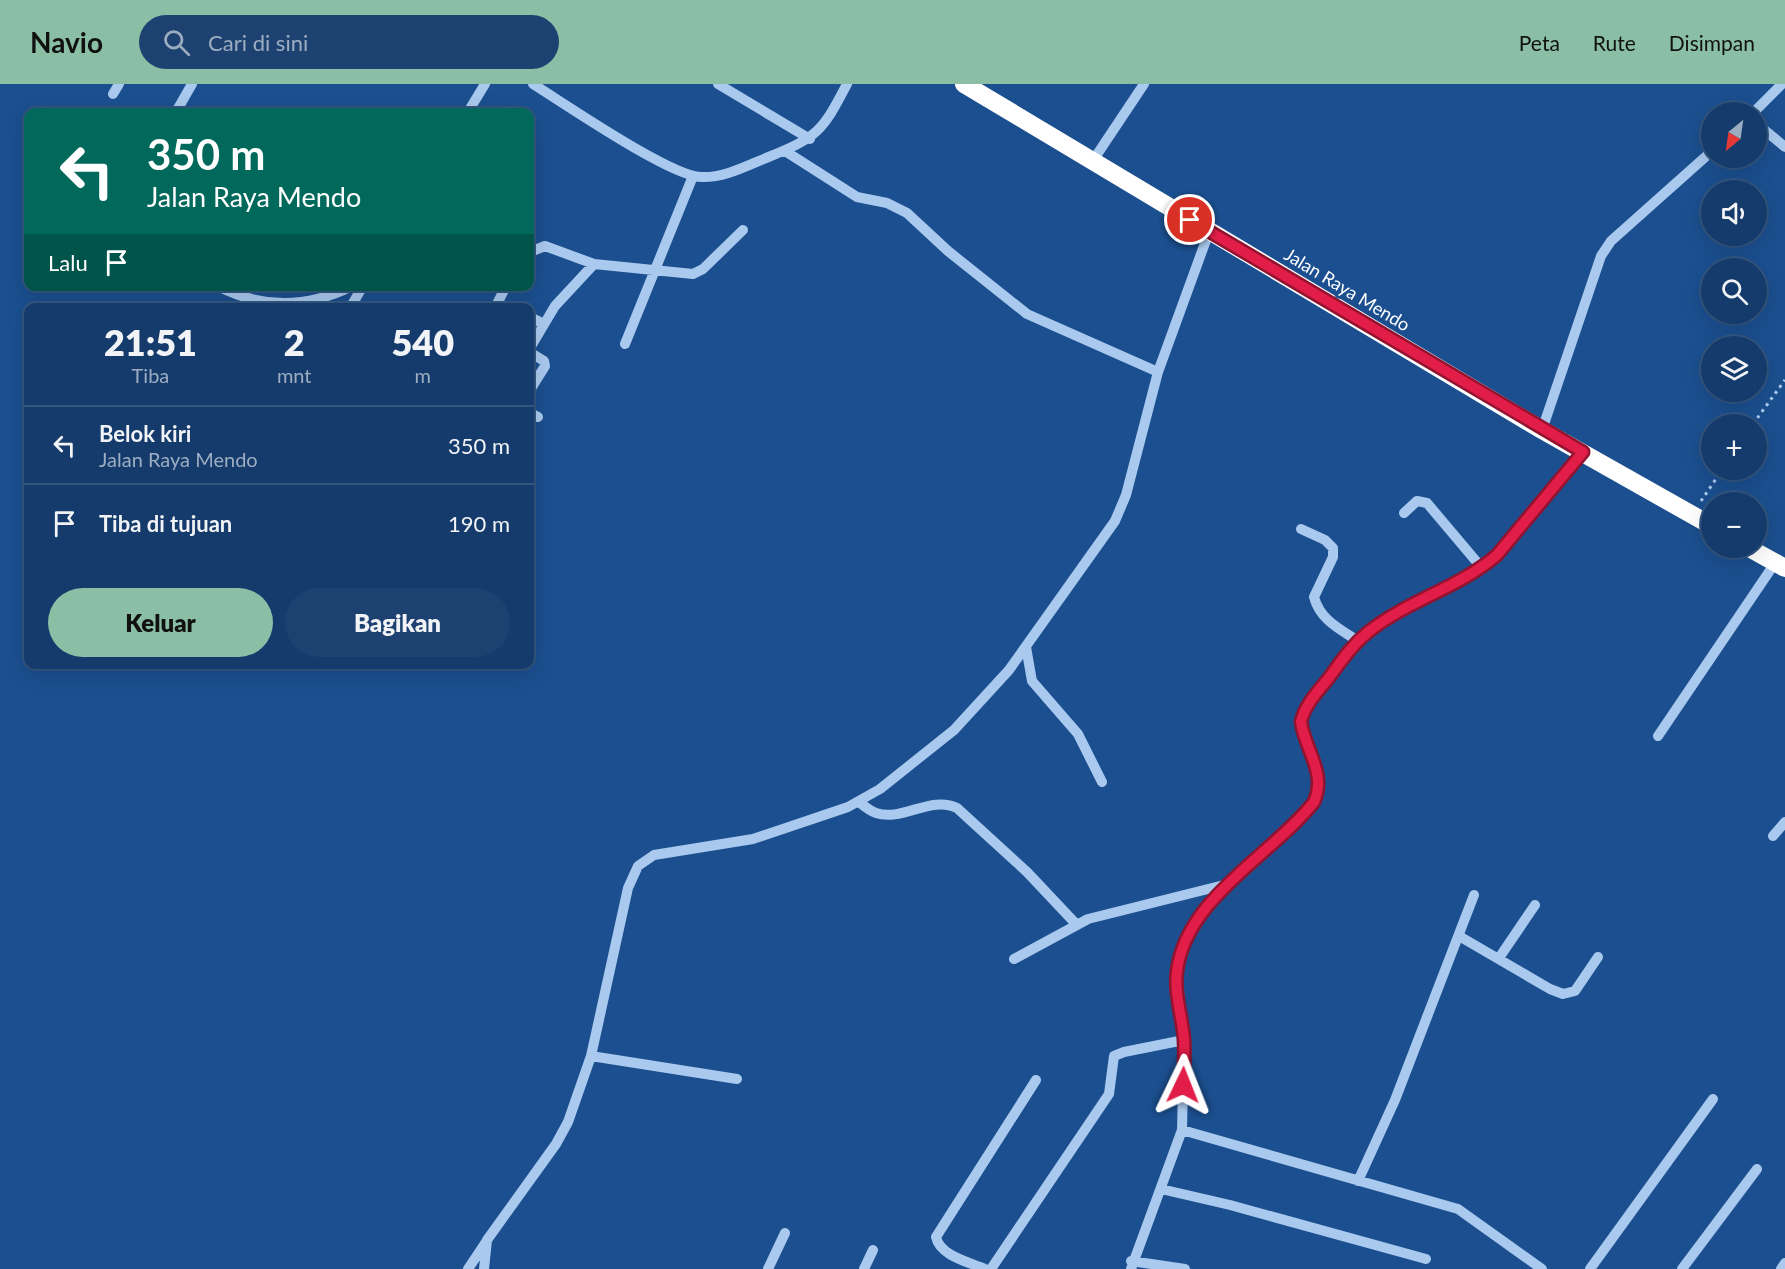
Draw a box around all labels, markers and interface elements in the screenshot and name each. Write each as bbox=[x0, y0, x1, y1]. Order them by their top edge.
search box bbox=[139, 15, 559, 69]
text: Navio bbox=[30, 25, 103, 59]
icon: search bbox=[160, 26, 193, 59]
text: Cari di sini bbox=[208, 29, 308, 56]
text: Peta bbox=[1519, 30, 1560, 55]
text: Rute bbox=[1593, 30, 1636, 55]
text: Disimpan bbox=[1669, 30, 1755, 55]
north arrow bbox=[1701, 102, 1767, 168]
map controls bbox=[1701, 102, 1767, 558]
text: 350 m bbox=[147, 129, 265, 179]
icon: left bbox=[48, 132, 126, 210]
text: Jalan Raya Mendo bbox=[147, 180, 361, 213]
button: sound bbox=[1701, 180, 1767, 246]
pin bbox=[1164, 194, 1215, 245]
icon: arrive bbox=[1173, 203, 1206, 236]
street label: Jalan Raya Mendo bbox=[1281, 243, 1414, 335]
icon: arrive bbox=[100, 246, 133, 279]
text: Lalu bbox=[48, 249, 88, 276]
button: search bbox=[1701, 258, 1767, 324]
text: 21:51 bbox=[104, 320, 197, 364]
text: 2 bbox=[284, 320, 305, 364]
text: 540 bbox=[391, 320, 454, 364]
button: layers bbox=[1701, 336, 1767, 402]
text: Tiba bbox=[132, 363, 169, 387]
text: mnt bbox=[277, 363, 312, 387]
text: m bbox=[415, 363, 431, 387]
button: + bbox=[1701, 414, 1767, 480]
text: Belok kiri bbox=[99, 420, 191, 447]
icon: left bbox=[48, 429, 81, 462]
text: 350 m bbox=[448, 432, 510, 459]
text: Jalan Raya Mendo bbox=[99, 447, 258, 471]
button: − bbox=[1701, 492, 1767, 558]
icon: arrive bbox=[48, 507, 81, 540]
text: Tiba di tujuan bbox=[99, 510, 232, 537]
text: 190 m bbox=[448, 510, 510, 537]
button: Keluar bbox=[48, 588, 273, 657]
button: Bagikan bbox=[285, 588, 510, 657]
position arrow bbox=[1151, 1053, 1215, 1117]

